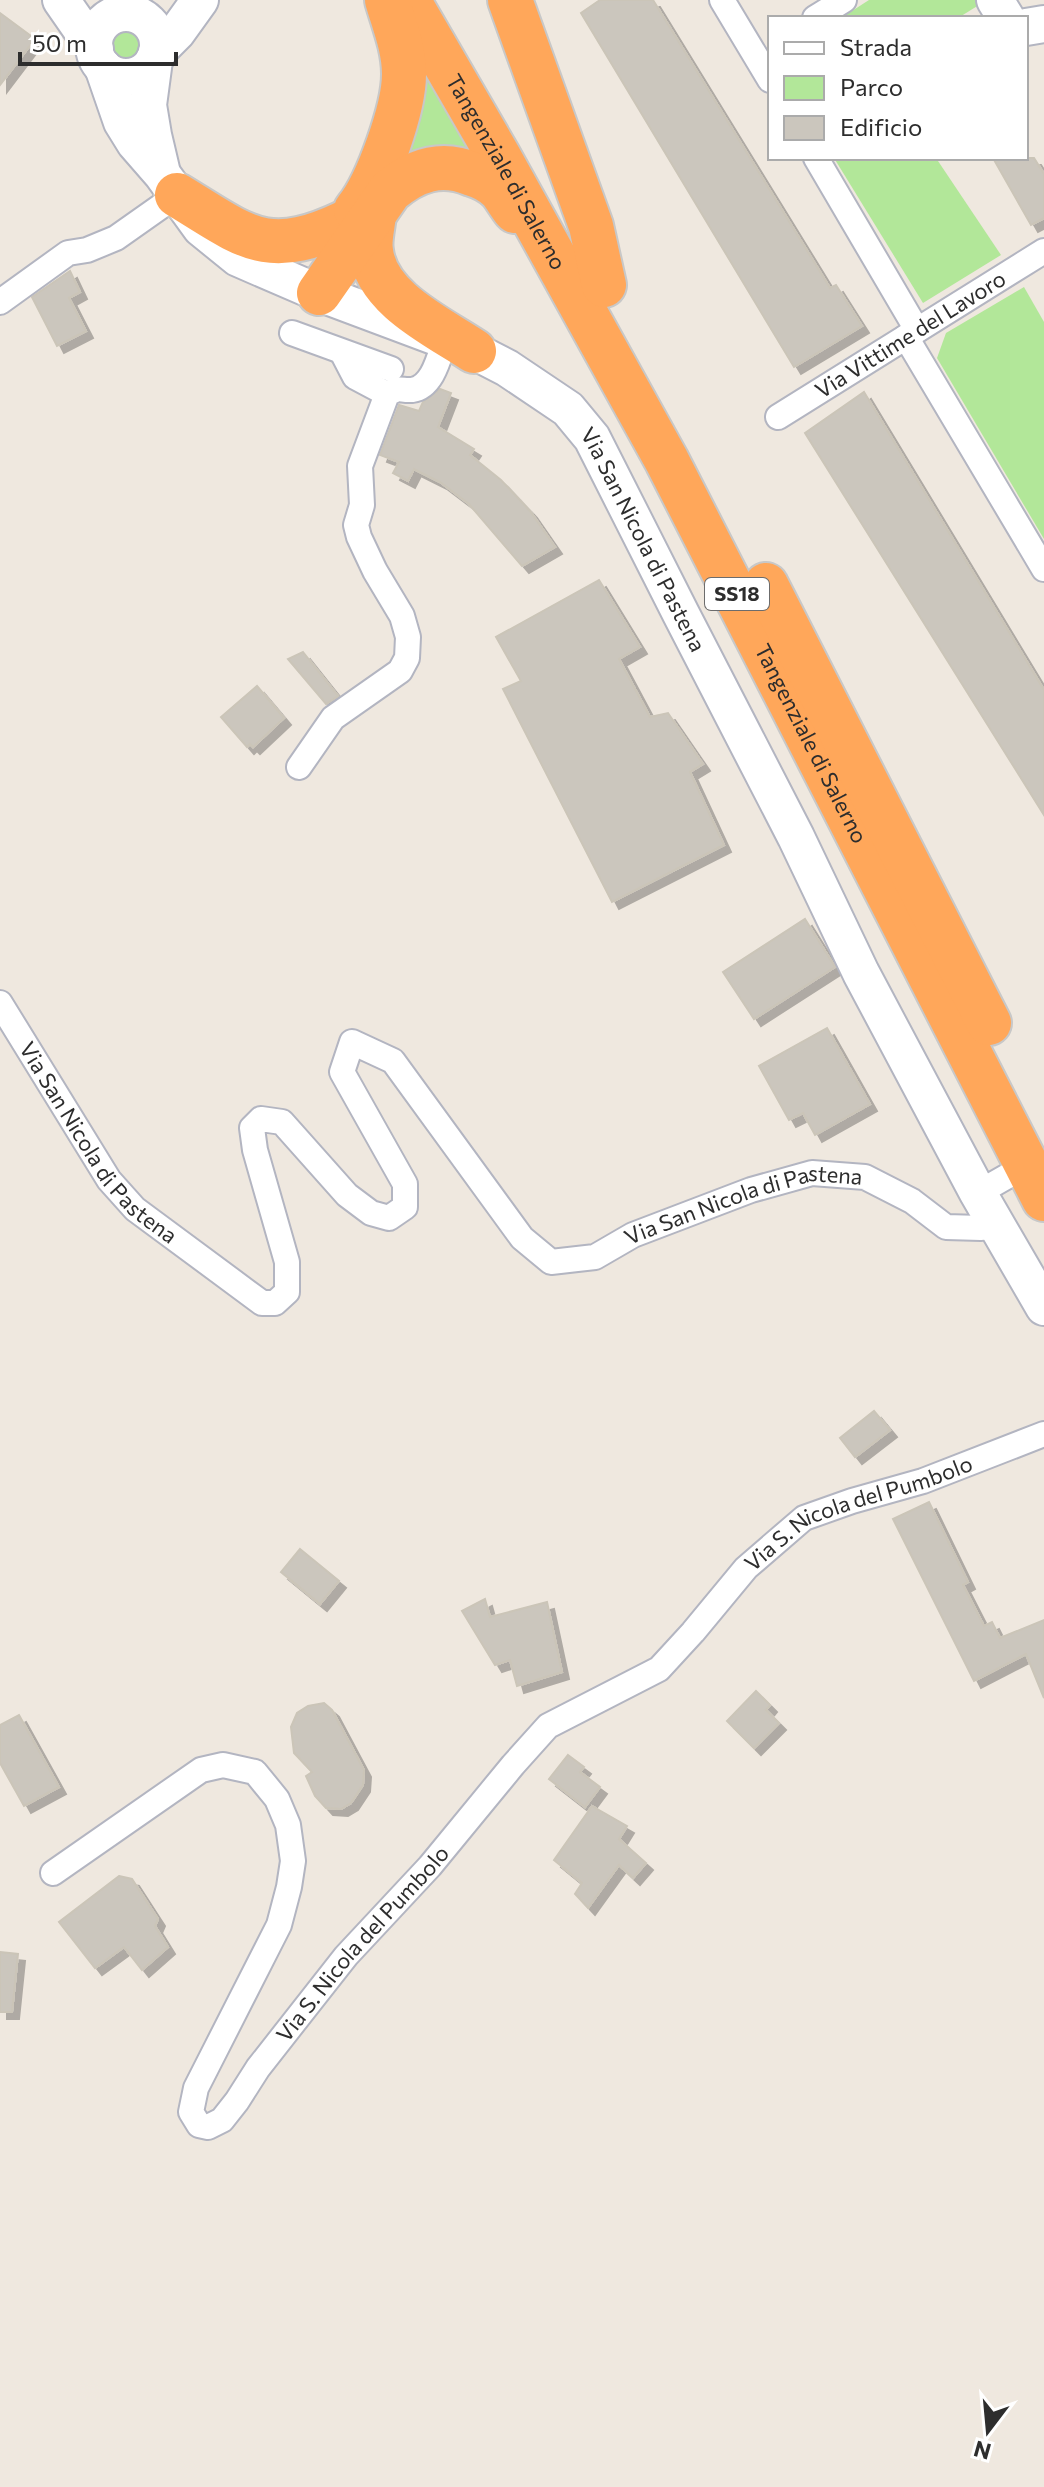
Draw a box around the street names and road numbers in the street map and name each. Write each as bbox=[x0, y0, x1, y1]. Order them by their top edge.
street label: Tangenziale di Salerno bbox=[441, 69, 573, 274]
street label: Via Vittime del Lavoro bbox=[810, 264, 1010, 404]
street label: Via San Nicola di Pastena bbox=[576, 421, 712, 656]
road number: SS18 bbox=[705, 578, 769, 610]
street label: Tangenziale di Salerno bbox=[750, 639, 874, 848]
street label: Via San Nicola di Pastena bbox=[14, 1037, 183, 1249]
street label: Via San Nicola di Pastena bbox=[619, 1159, 863, 1250]
street label: Via S. Nicola del Pumbolo bbox=[739, 1449, 976, 1576]
street label: Via S. Nicola del Pumbolo bbox=[270, 1840, 454, 2047]

